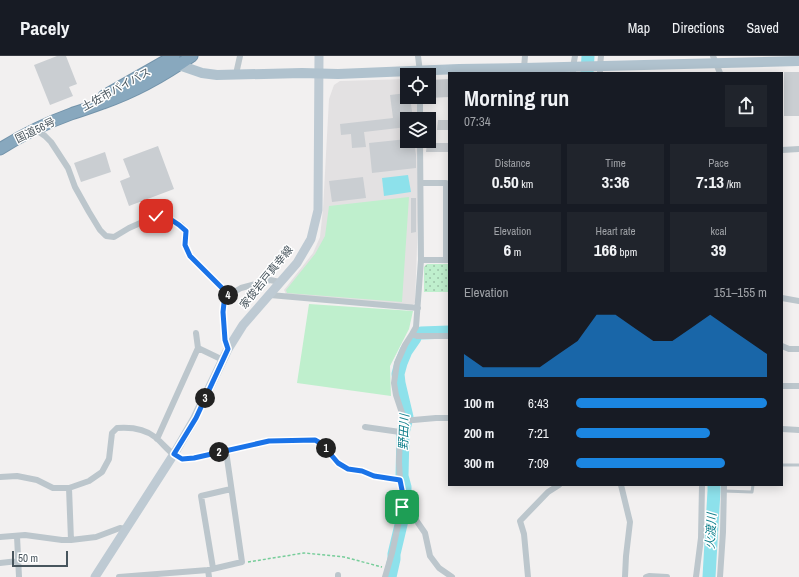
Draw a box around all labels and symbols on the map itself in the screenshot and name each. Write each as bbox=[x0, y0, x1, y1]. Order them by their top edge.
street label: 土佐市バイパス bbox=[79, 64, 153, 114]
street label: 国道56号 bbox=[13, 114, 57, 146]
pin bbox=[139, 199, 173, 233]
street label: 家俊岩戸真幸線 bbox=[236, 243, 296, 311]
pin: 4 bbox=[218, 285, 238, 305]
pin: 3 bbox=[195, 388, 215, 408]
water label: 野田川 bbox=[395, 412, 413, 450]
pin: 1 bbox=[316, 438, 336, 458]
pin: 2 bbox=[209, 442, 229, 462]
pin bbox=[385, 490, 419, 524]
water label: 火渡川 bbox=[702, 511, 720, 549]
scale bar bbox=[12, 549, 68, 568]

